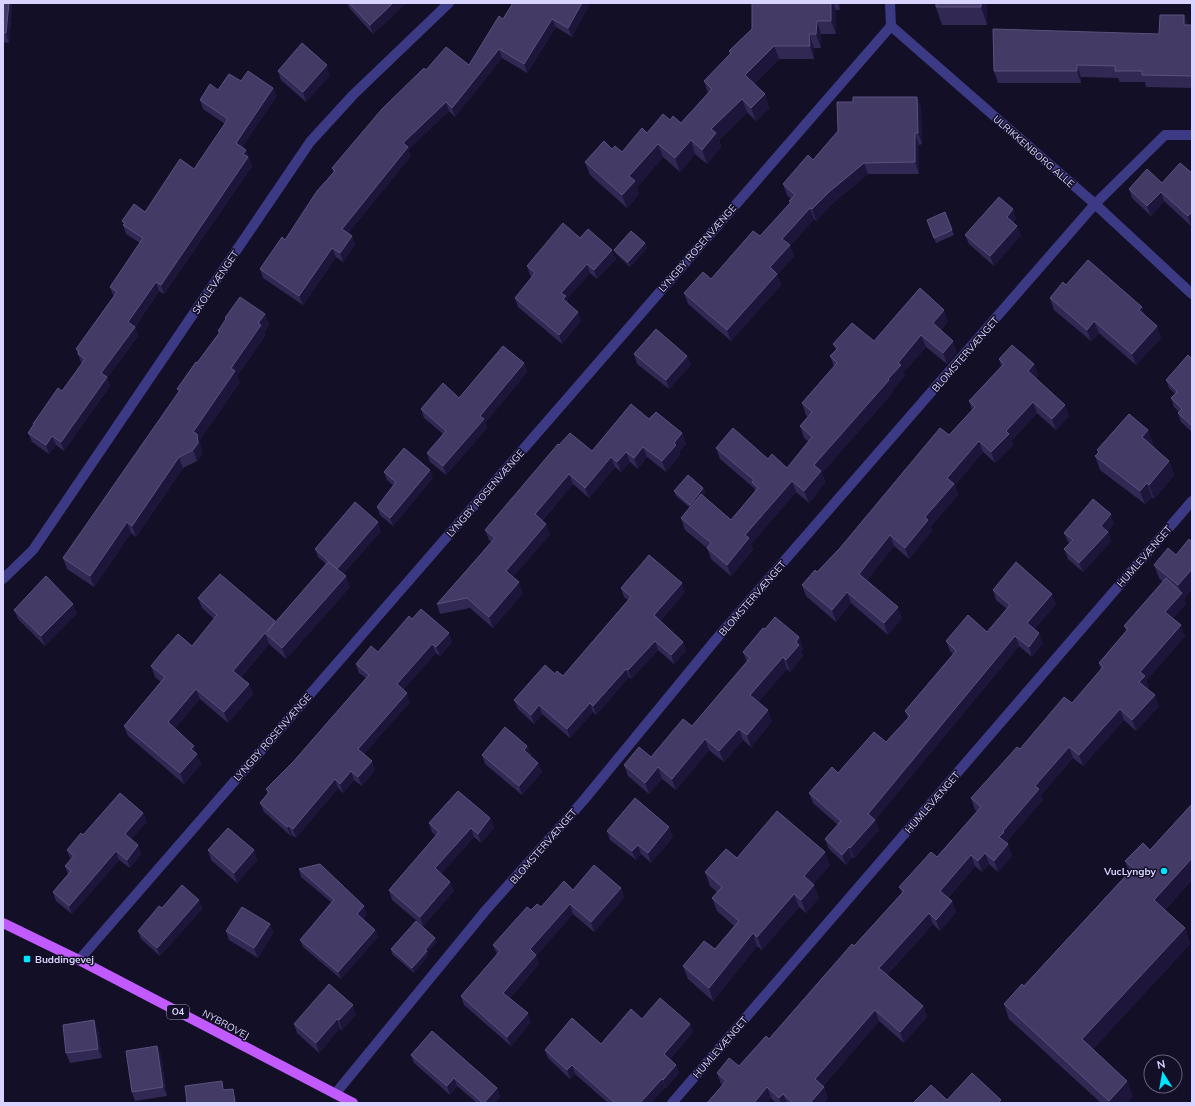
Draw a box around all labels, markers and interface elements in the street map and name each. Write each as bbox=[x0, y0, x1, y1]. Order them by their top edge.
street label: ULRIKKENBORG ALLE bbox=[990, 112, 1077, 190]
street label: LYNGBY ROSENVÆNGE bbox=[656, 202, 739, 295]
street label: SKOLEVÆNGET bbox=[189, 248, 242, 317]
street label: BLOMSTERVÆNGET bbox=[929, 314, 1002, 395]
street label: LYNGBY ROSENVÆNGE bbox=[444, 447, 527, 540]
street label: HUMLEVÆNGET bbox=[1114, 523, 1175, 590]
street label: BLOMSTERVÆNGET bbox=[716, 558, 789, 639]
street label: LYNGBY ROSENVÆNGE bbox=[231, 691, 314, 784]
street label: HUMLEVÆNGET bbox=[902, 769, 963, 836]
street label: BLOMSTERVÆNGET bbox=[507, 806, 580, 887]
place label: VucLyngby bbox=[1103, 865, 1157, 878]
marker: VucLyngby bbox=[1159, 866, 1169, 876]
place label: Buddingevej bbox=[35, 953, 94, 966]
marker: Buddingevej bbox=[22, 954, 32, 964]
road number: O4 bbox=[167, 1005, 189, 1019]
street label: NYBROVEJ bbox=[200, 1007, 251, 1042]
street label: HUMLEVÆNGET bbox=[690, 1014, 751, 1081]
north arrow bbox=[1143, 1054, 1183, 1094]
text: N bbox=[1156, 1057, 1167, 1072]

